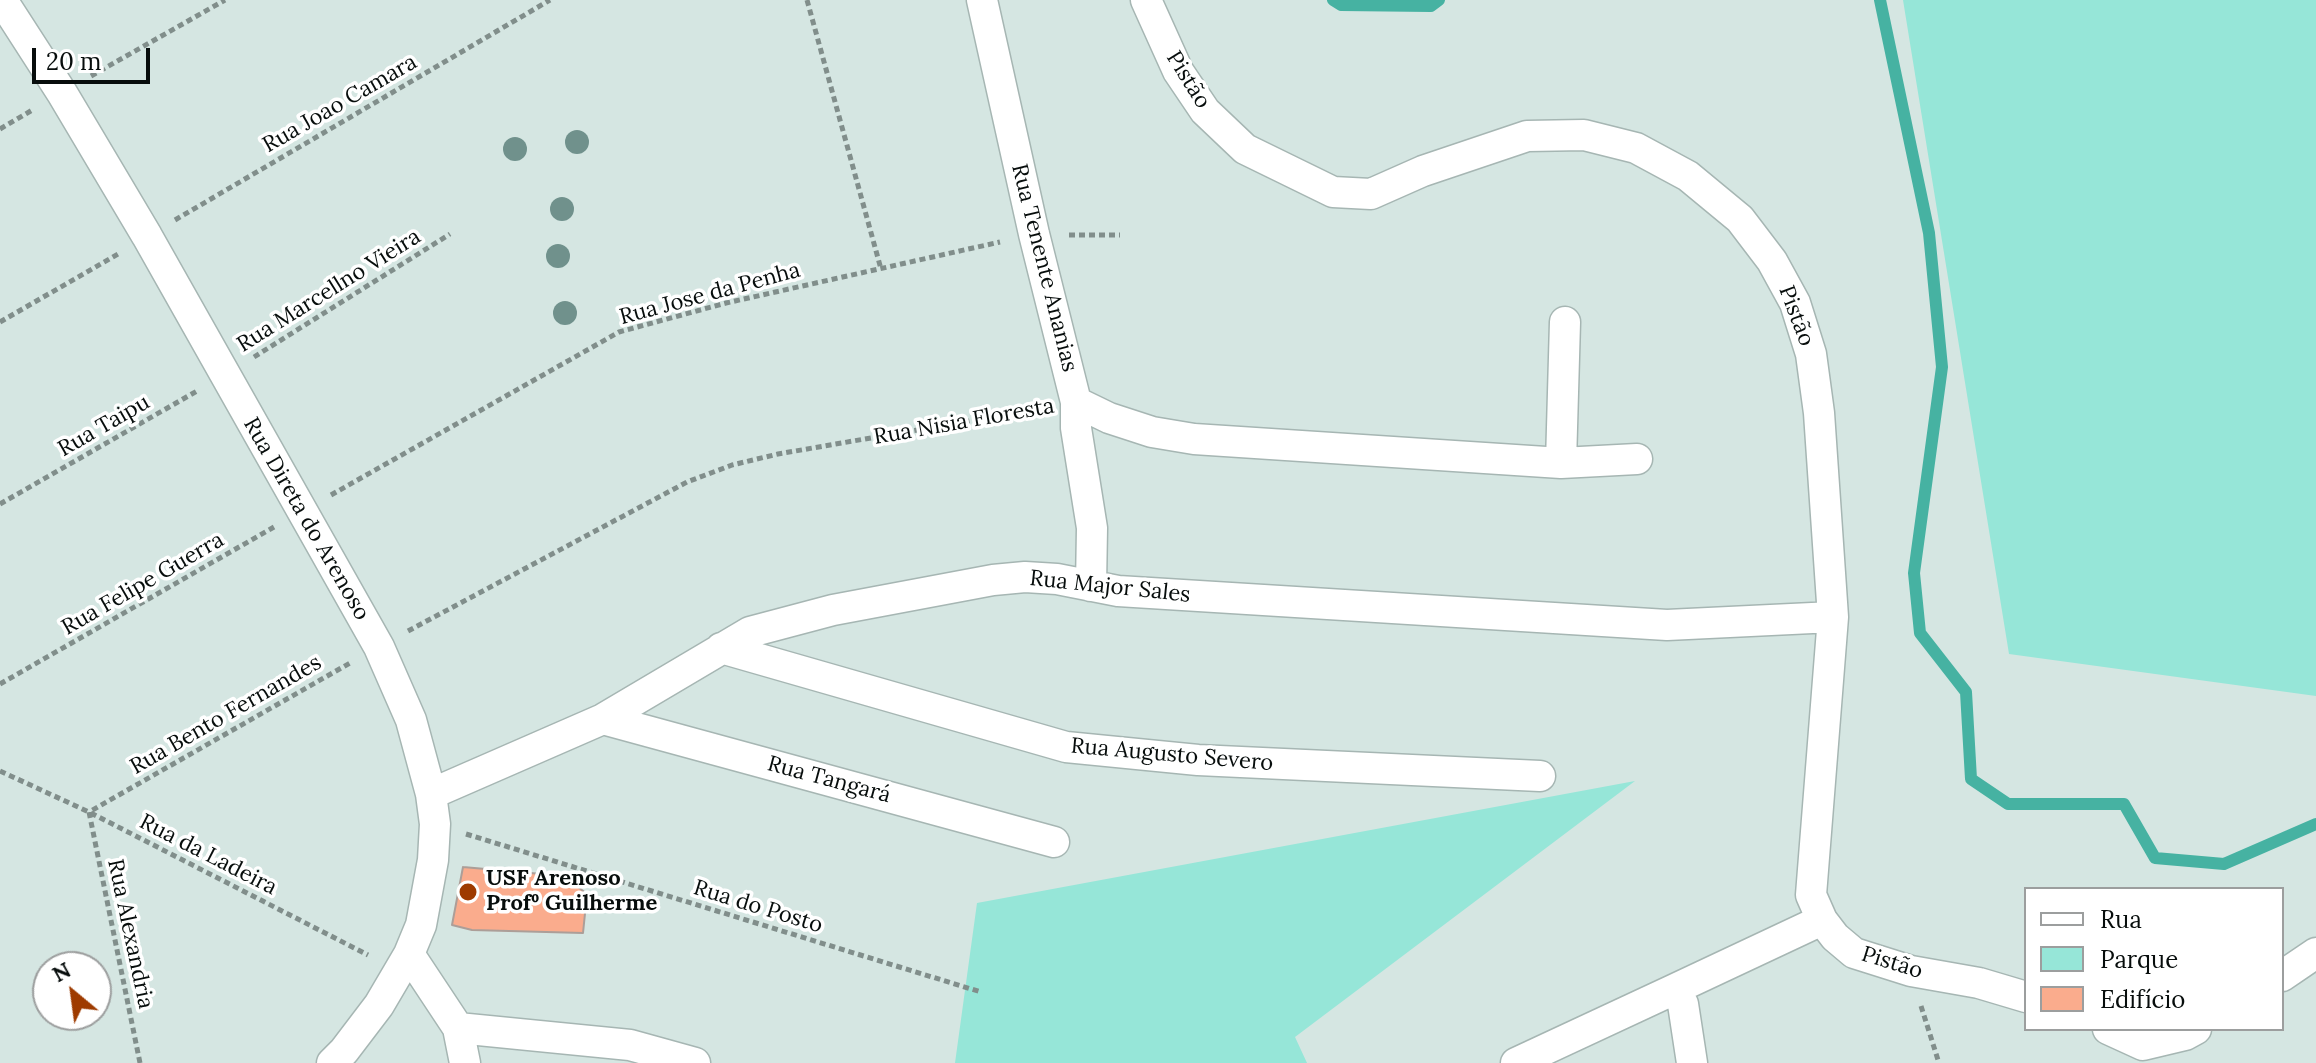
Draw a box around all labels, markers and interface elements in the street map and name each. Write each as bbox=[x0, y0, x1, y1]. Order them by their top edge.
scale bar bbox=[36, 32, 154, 82]
text: 20 m bbox=[46, 46, 102, 77]
street label: Pistão bbox=[1160, 47, 1216, 113]
street label: Rua Joao Camara bbox=[258, 49, 422, 159]
street label: Rua Tenente Ananias bbox=[1005, 161, 1083, 375]
street label: Rua Marcellno Vieira bbox=[232, 224, 426, 358]
street label: Rua Jose da Penha bbox=[617, 257, 803, 331]
street label: Pistão bbox=[1772, 282, 1820, 350]
street label: Rua Taipu bbox=[53, 389, 155, 463]
street label: Rua Nisia Floresta bbox=[872, 393, 1056, 451]
street label: Rua Direta do Arenoso bbox=[237, 413, 375, 625]
street label: Rua Felipe Guerra bbox=[57, 527, 229, 641]
street label: Rua Major Sales bbox=[1028, 565, 1192, 609]
street label: Rua Bento Fernandes bbox=[126, 649, 326, 781]
street label: Rua Augusto Severo bbox=[1070, 733, 1274, 777]
street label: Rua Tangará bbox=[764, 751, 894, 809]
street label: Rua da Ladeira bbox=[135, 809, 281, 901]
street label: Rua Alexandria bbox=[101, 857, 159, 1011]
place label: USF Arenoso Profº Guilherme bbox=[486, 866, 657, 918]
street label: Rua do Posto bbox=[690, 875, 826, 939]
marker: USF Arenoso Profº Guilherme bbox=[457, 881, 479, 903]
legend bbox=[2024, 887, 2284, 1031]
text: Rua bbox=[2100, 904, 2142, 935]
street label: Pistão bbox=[1858, 941, 1926, 985]
text: Parque bbox=[2100, 944, 2178, 975]
north arrow bbox=[32, 951, 112, 1031]
text: N bbox=[47, 955, 76, 988]
text: Edifício bbox=[2100, 984, 2185, 1015]

